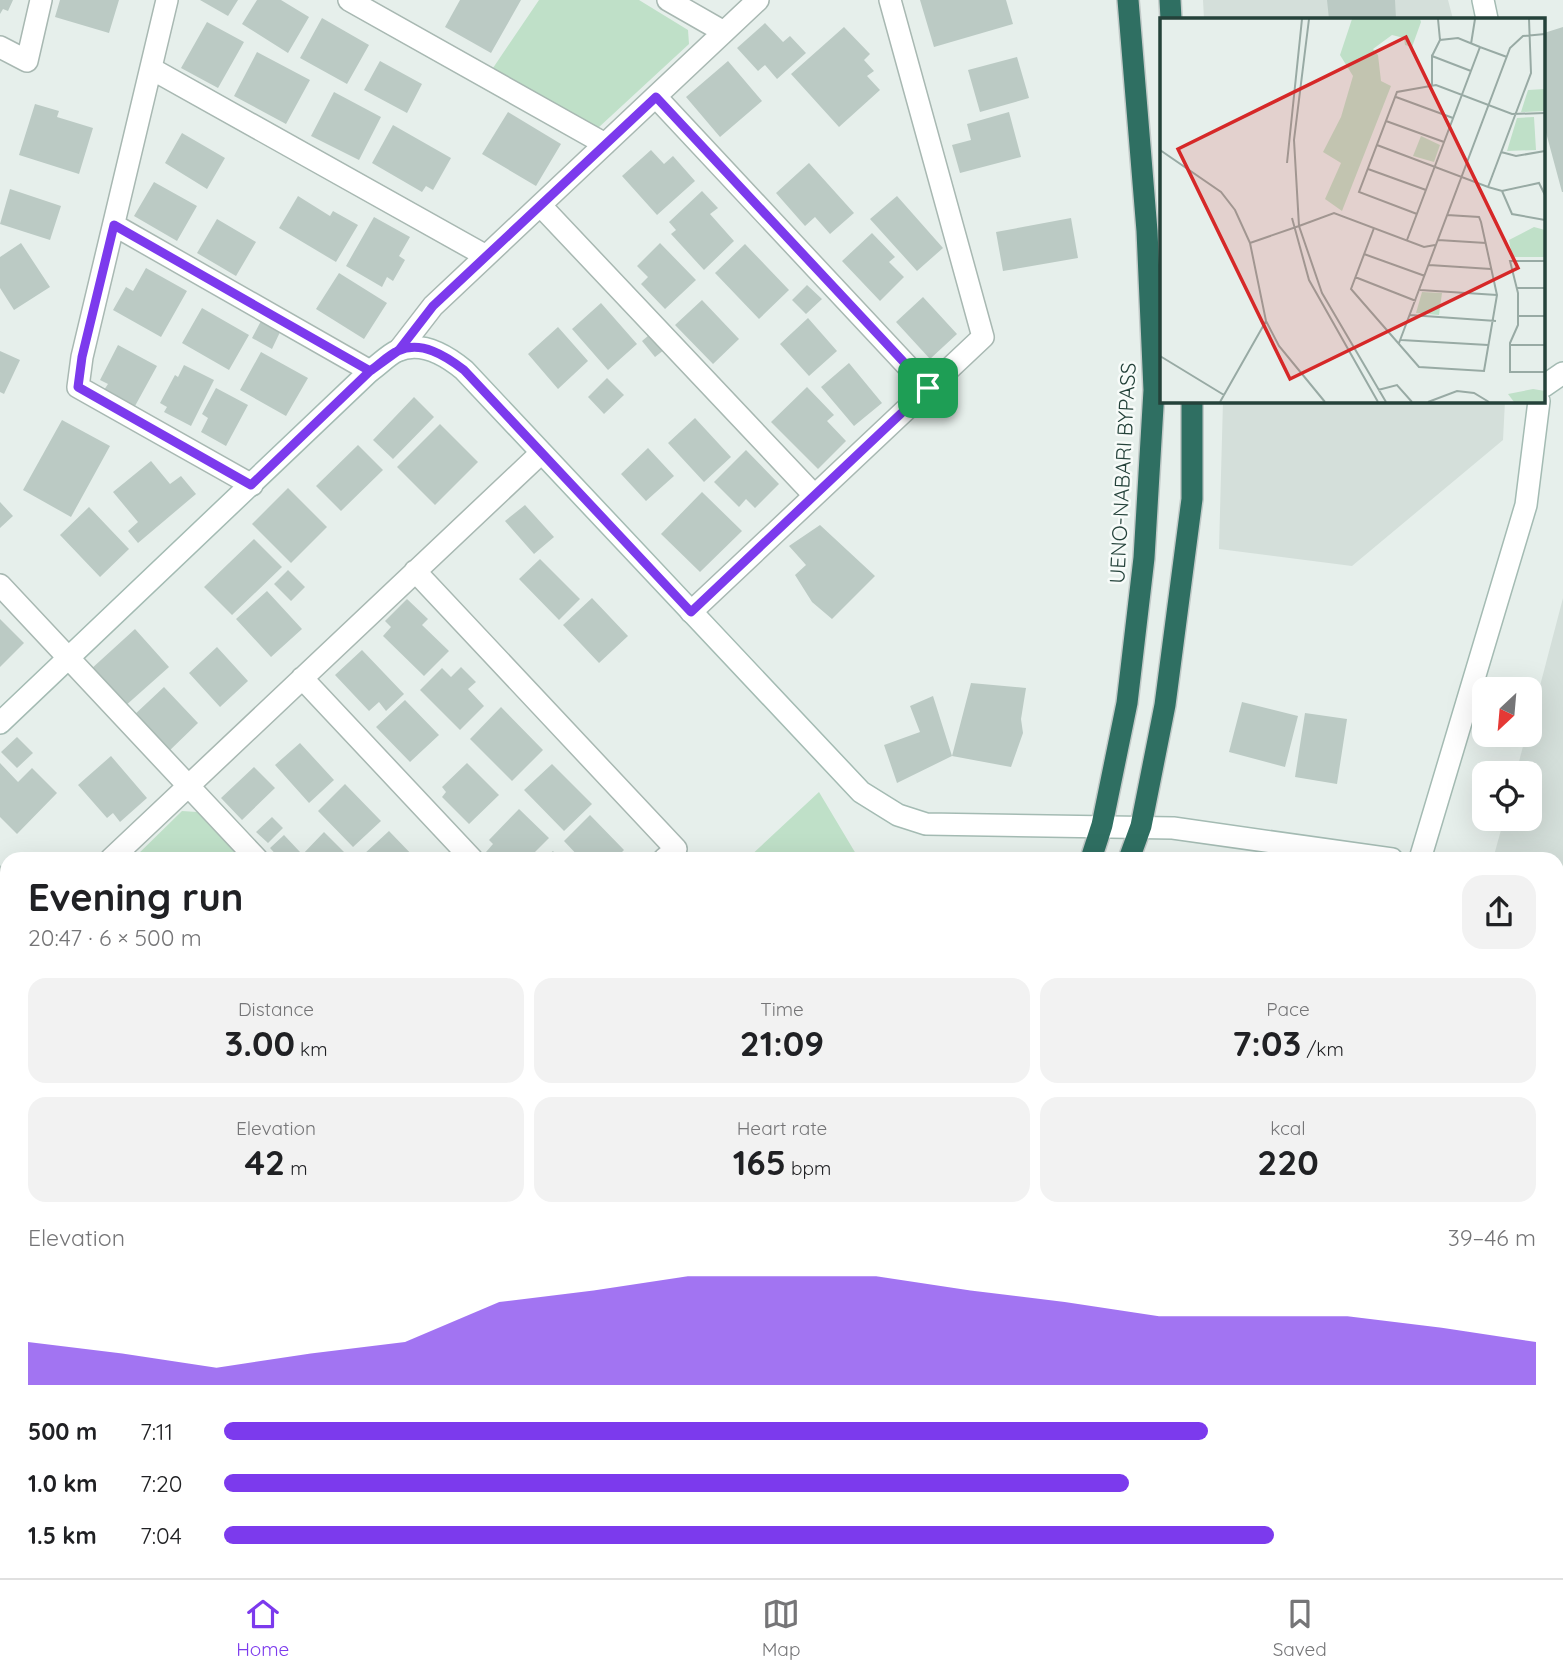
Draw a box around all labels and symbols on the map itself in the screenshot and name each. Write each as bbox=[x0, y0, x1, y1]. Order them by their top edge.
inset map bbox=[1160, 18, 1546, 402]
pin bbox=[898, 358, 958, 418]
street label: UENO-NABARI BYPASS bbox=[1103, 362, 1141, 584]
north arrow bbox=[1472, 677, 1542, 747]

